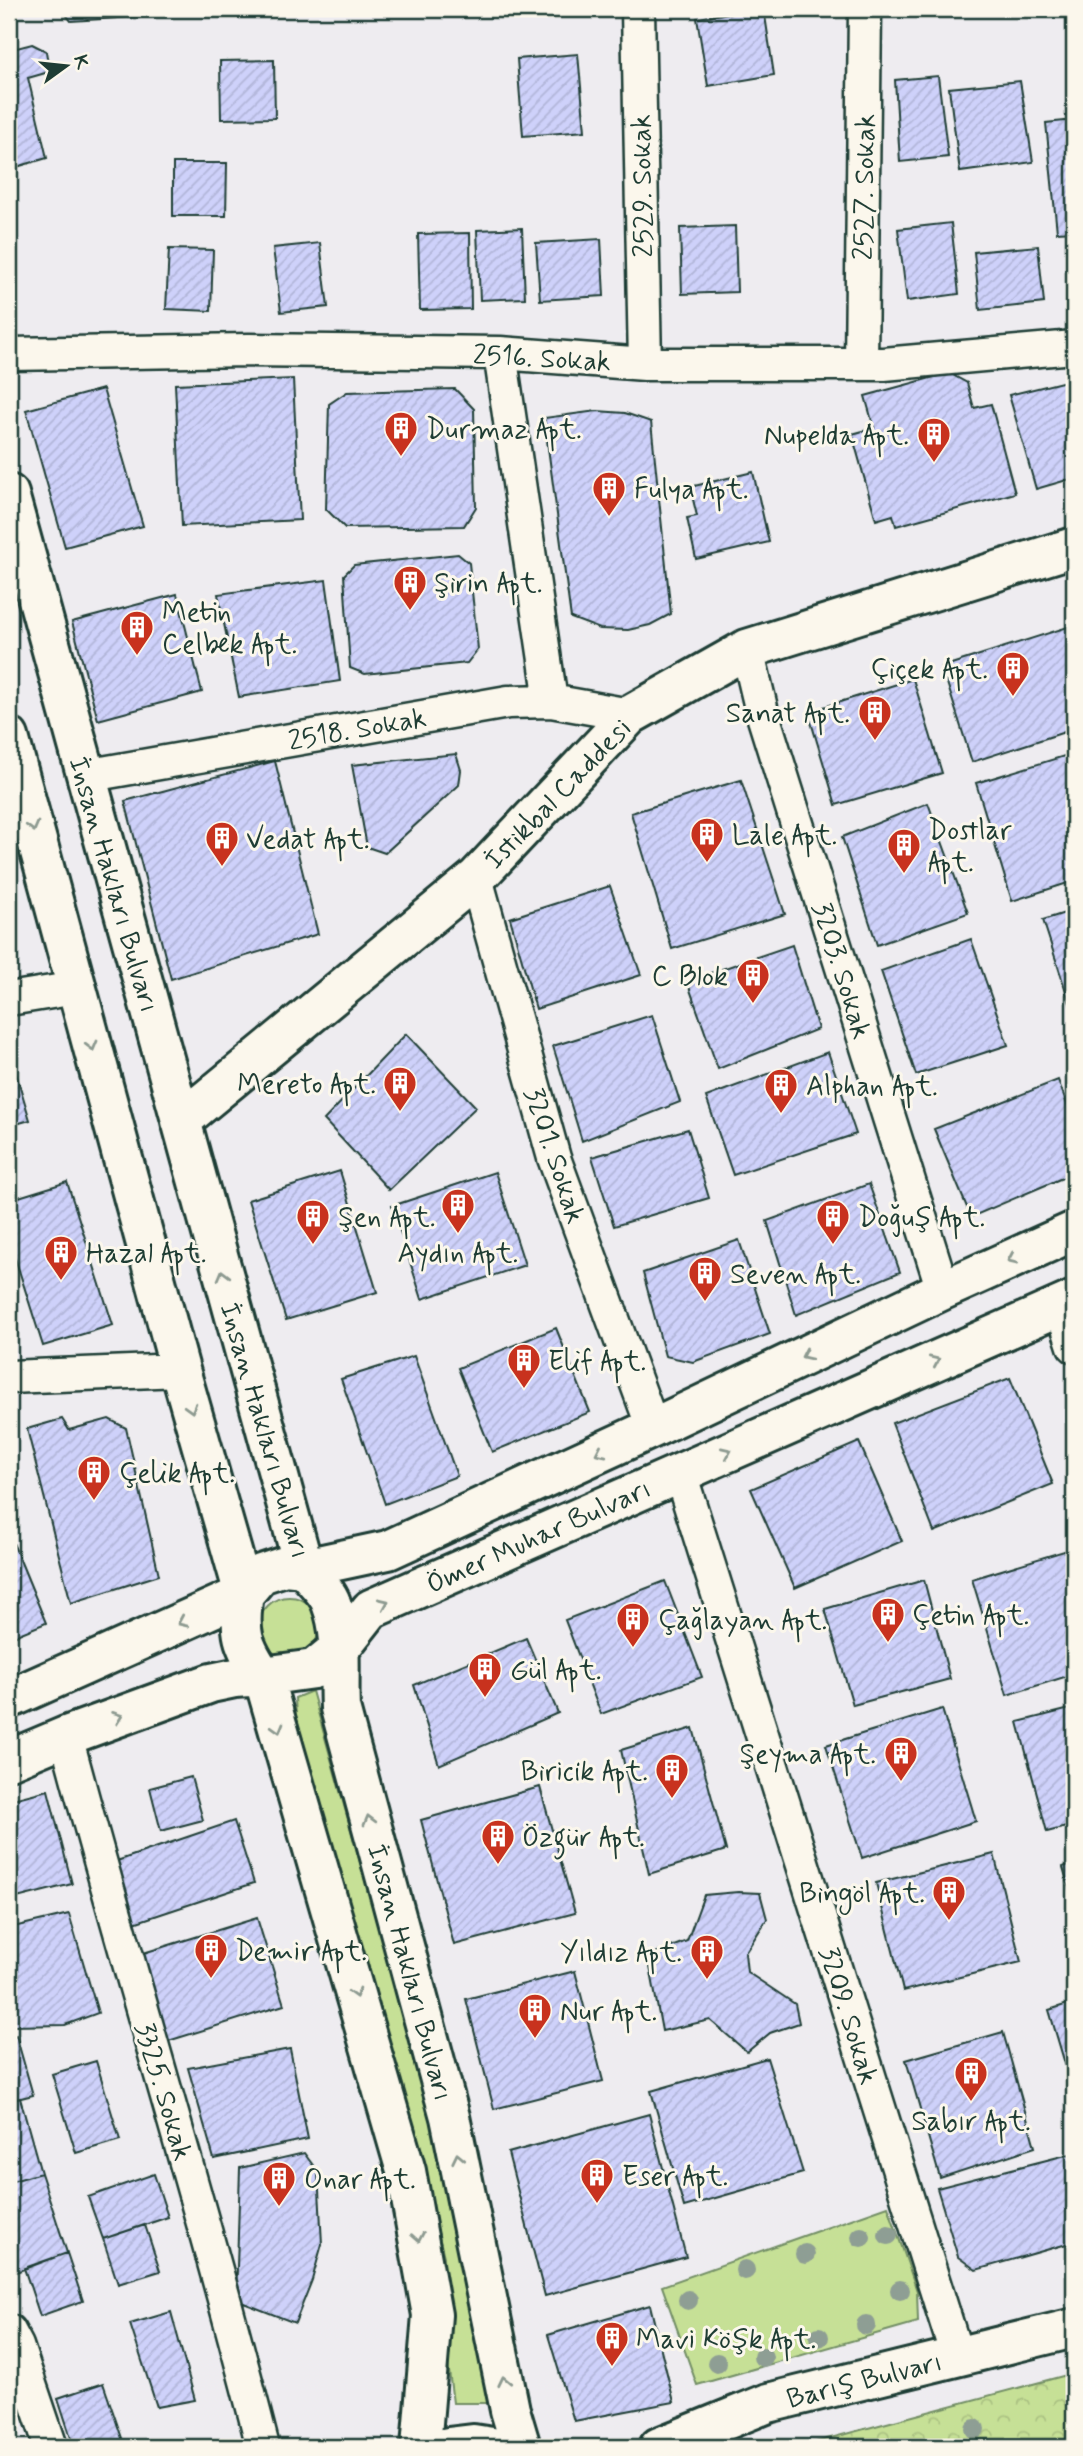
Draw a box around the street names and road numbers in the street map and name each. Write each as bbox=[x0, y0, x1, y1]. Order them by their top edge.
street label: 2527. Sokak bbox=[846, 113, 885, 261]
street label: 2529. Sokak bbox=[624, 114, 663, 258]
street label: 2516. Sokak bbox=[472, 337, 612, 382]
street label: 2518. Sokak bbox=[286, 700, 429, 761]
street label: İstikbal Caddesi bbox=[477, 711, 640, 878]
street label: İnsan Hakları Bulvarı bbox=[58, 753, 167, 1017]
street label: 3203. Sokak bbox=[802, 898, 879, 1044]
street label: 3201. Sokak bbox=[514, 1083, 593, 1229]
street label: İnsan Hakları Bulvarı bbox=[209, 1299, 318, 1563]
street label: Ömer Muhar Bulvarı bbox=[421, 1471, 657, 1603]
street label: İnsan Hakları Bulvarı bbox=[357, 1840, 461, 2105]
street label: 3209. Sokak bbox=[809, 1942, 886, 2089]
street label: 3325. Sokak bbox=[125, 2018, 200, 2165]
street label: Barış Bulvarı bbox=[783, 2344, 946, 2419]

